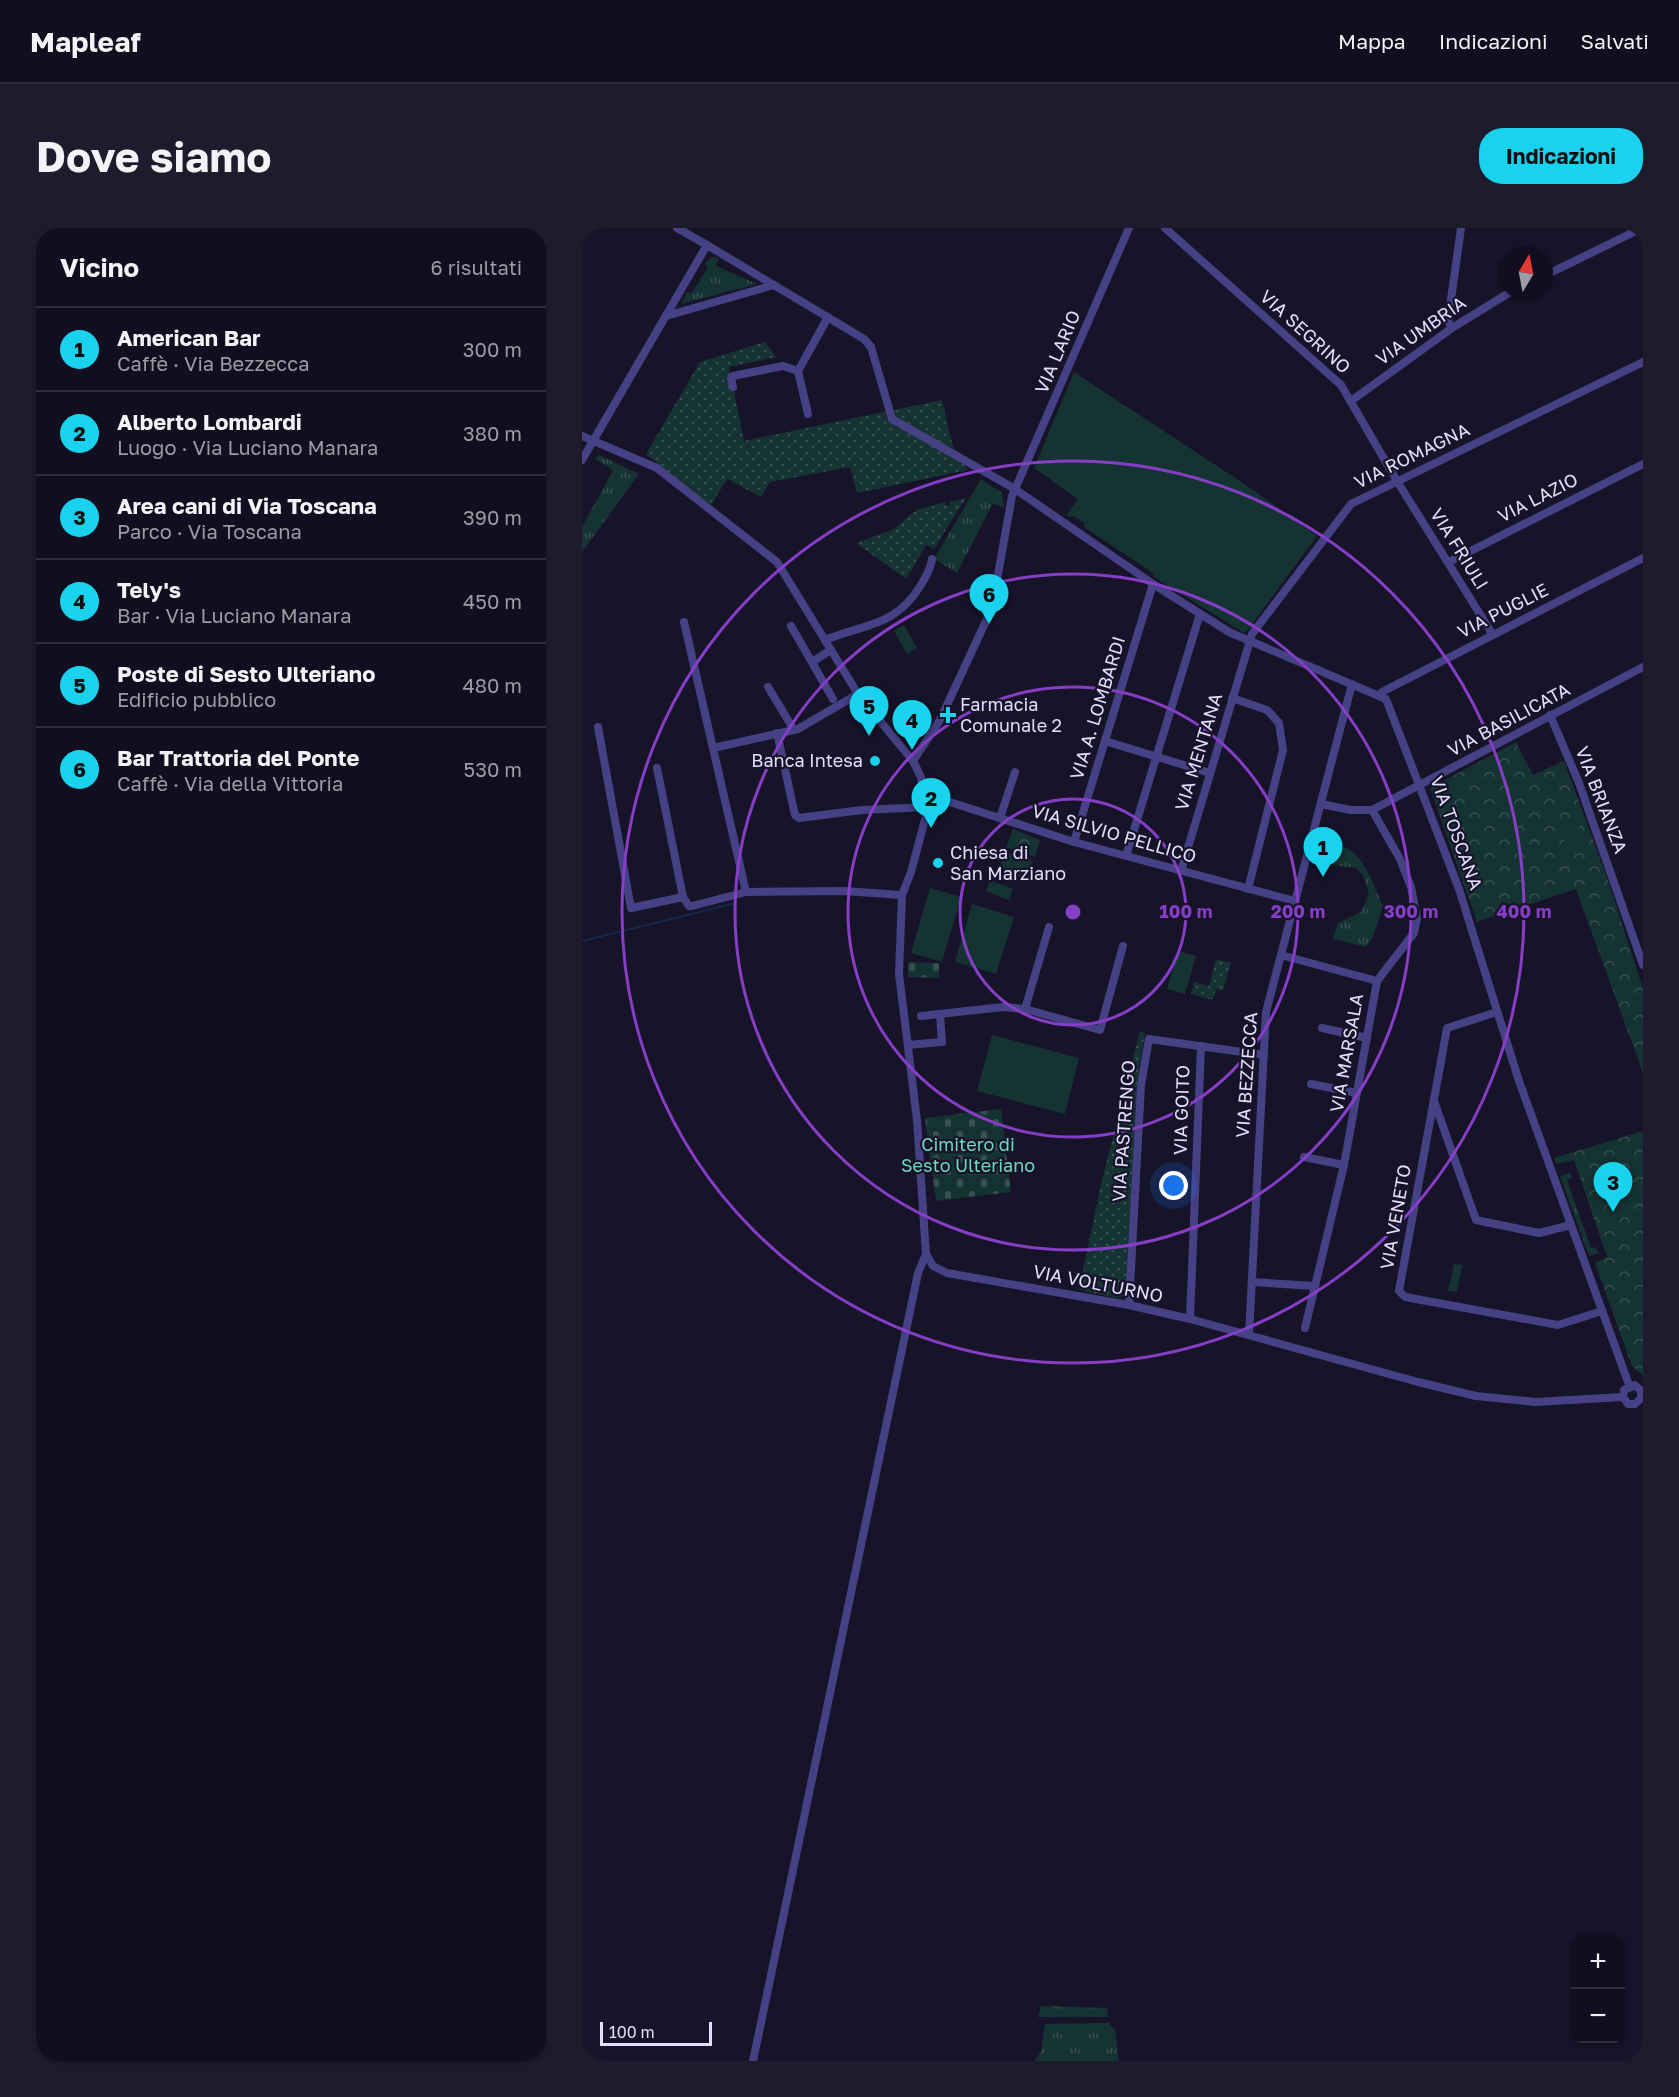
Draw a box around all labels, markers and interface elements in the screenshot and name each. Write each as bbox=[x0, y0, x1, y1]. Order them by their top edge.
text: Mapleaf bbox=[30, 25, 141, 58]
text: Mappa bbox=[1338, 28, 1406, 54]
text: Indicazioni bbox=[1439, 28, 1548, 54]
text: Salvati bbox=[1581, 28, 1649, 54]
button: Indicazioni bbox=[1479, 128, 1643, 184]
text: Dove siamo bbox=[36, 131, 271, 181]
north arrow bbox=[1499, 246, 1553, 300]
text: Vicino bbox=[60, 252, 139, 283]
text: 6 risultati bbox=[431, 255, 522, 279]
street label: VIA SEGRINO bbox=[1256, 285, 1355, 378]
street label: VIA UMBRIA bbox=[1371, 291, 1470, 369]
street label: VIA LARIO bbox=[1030, 307, 1084, 397]
text: American Bar bbox=[117, 324, 261, 351]
text: 1 bbox=[74, 337, 85, 361]
text: 300 m bbox=[463, 337, 522, 361]
text: Caffè · Via Bezzecca bbox=[117, 351, 309, 375]
text: Alberto Lombardi bbox=[117, 408, 302, 435]
street label: VIA ROMAGNA bbox=[1350, 418, 1473, 492]
text: 2 bbox=[73, 421, 86, 445]
text: 380 m bbox=[463, 421, 522, 445]
text: Luogo · Via Luciano Manara bbox=[117, 435, 378, 459]
street label: VIA LAZIO bbox=[1494, 468, 1581, 527]
text: Area cani di Via Toscana bbox=[117, 492, 377, 519]
street label: VIA FRIULI bbox=[1426, 504, 1494, 593]
text: 3 bbox=[73, 505, 86, 529]
text: 390 m bbox=[463, 505, 522, 529]
text: Parco · Via Toscana bbox=[117, 519, 302, 543]
pin: 6 bbox=[970, 574, 1008, 624]
text: Tely's bbox=[117, 576, 181, 603]
street label: VIA PUGLIE bbox=[1454, 578, 1552, 642]
text: 4 bbox=[73, 589, 86, 613]
text: 450 m bbox=[463, 589, 522, 613]
text: Bar · Via Luciano Manara bbox=[117, 603, 352, 627]
street label: VIA A. LOMBARDI bbox=[1065, 633, 1129, 782]
text: Poste di Sesto Ulteriano bbox=[117, 660, 375, 687]
text: 5 bbox=[73, 673, 86, 697]
text: 480 m bbox=[463, 673, 522, 697]
street label: VIA BASILICATA bbox=[1444, 678, 1573, 761]
pin: 5 bbox=[850, 686, 888, 736]
text: Edificio pubblico bbox=[117, 687, 276, 711]
street label: VIA MENTANA bbox=[1170, 690, 1226, 813]
place label: Farmacia Comunale 2 bbox=[960, 693, 1062, 736]
pin: 4 bbox=[892, 700, 932, 750]
marker: Farmacia Comunale 2 bbox=[941, 708, 955, 722]
street label: VIA BRIANZA bbox=[1571, 743, 1632, 856]
text: Bar Trattoria del Ponte bbox=[117, 744, 359, 771]
place label: Banca Intesa bbox=[751, 749, 863, 771]
marker: Banca Intesa bbox=[868, 754, 882, 768]
text: 6 bbox=[73, 757, 86, 781]
text: 530 m bbox=[464, 757, 522, 781]
text: Caffè · Via della Vittoria bbox=[117, 771, 343, 795]
street label: VIA TOSCANA bbox=[1426, 773, 1488, 893]
pin: 2 bbox=[912, 778, 950, 828]
street label: VIA SILVIO PELLICO bbox=[1030, 799, 1199, 867]
pin: 1 bbox=[1304, 828, 1342, 877]
place label: Chiesa di San Marziano bbox=[950, 841, 1066, 884]
marker: Chiesa di San Marziano bbox=[931, 856, 945, 870]
text: 100 m bbox=[1160, 900, 1212, 922]
text: 200 m bbox=[1271, 900, 1325, 922]
text: 300 m bbox=[1384, 900, 1438, 922]
text: 400 m bbox=[1497, 900, 1551, 922]
centre of rings bbox=[1063, 902, 1083, 922]
street label: VIA MARSALA bbox=[1325, 992, 1367, 1114]
street label: VIA BEZZECCA bbox=[1231, 1011, 1261, 1139]
street label: VIA PASTRENGO bbox=[1107, 1059, 1139, 1202]
street label: VIA GOITO bbox=[1168, 1065, 1194, 1155]
park label: Cimitero di Sesto Ulteriano bbox=[901, 1133, 1035, 1176]
pin: 3 bbox=[1594, 1162, 1632, 1212]
street label: VIA VENETO bbox=[1375, 1163, 1415, 1271]
your location bbox=[1159, 1171, 1188, 1200]
street label: VIA VOLTURNO bbox=[1031, 1260, 1165, 1306]
map controls bbox=[1571, 1935, 1625, 2043]
button: + bbox=[1571, 1935, 1625, 1989]
button: − bbox=[1571, 1989, 1625, 2043]
scale bar bbox=[600, 2019, 712, 2046]
text: 100 m bbox=[609, 2022, 655, 2042]

